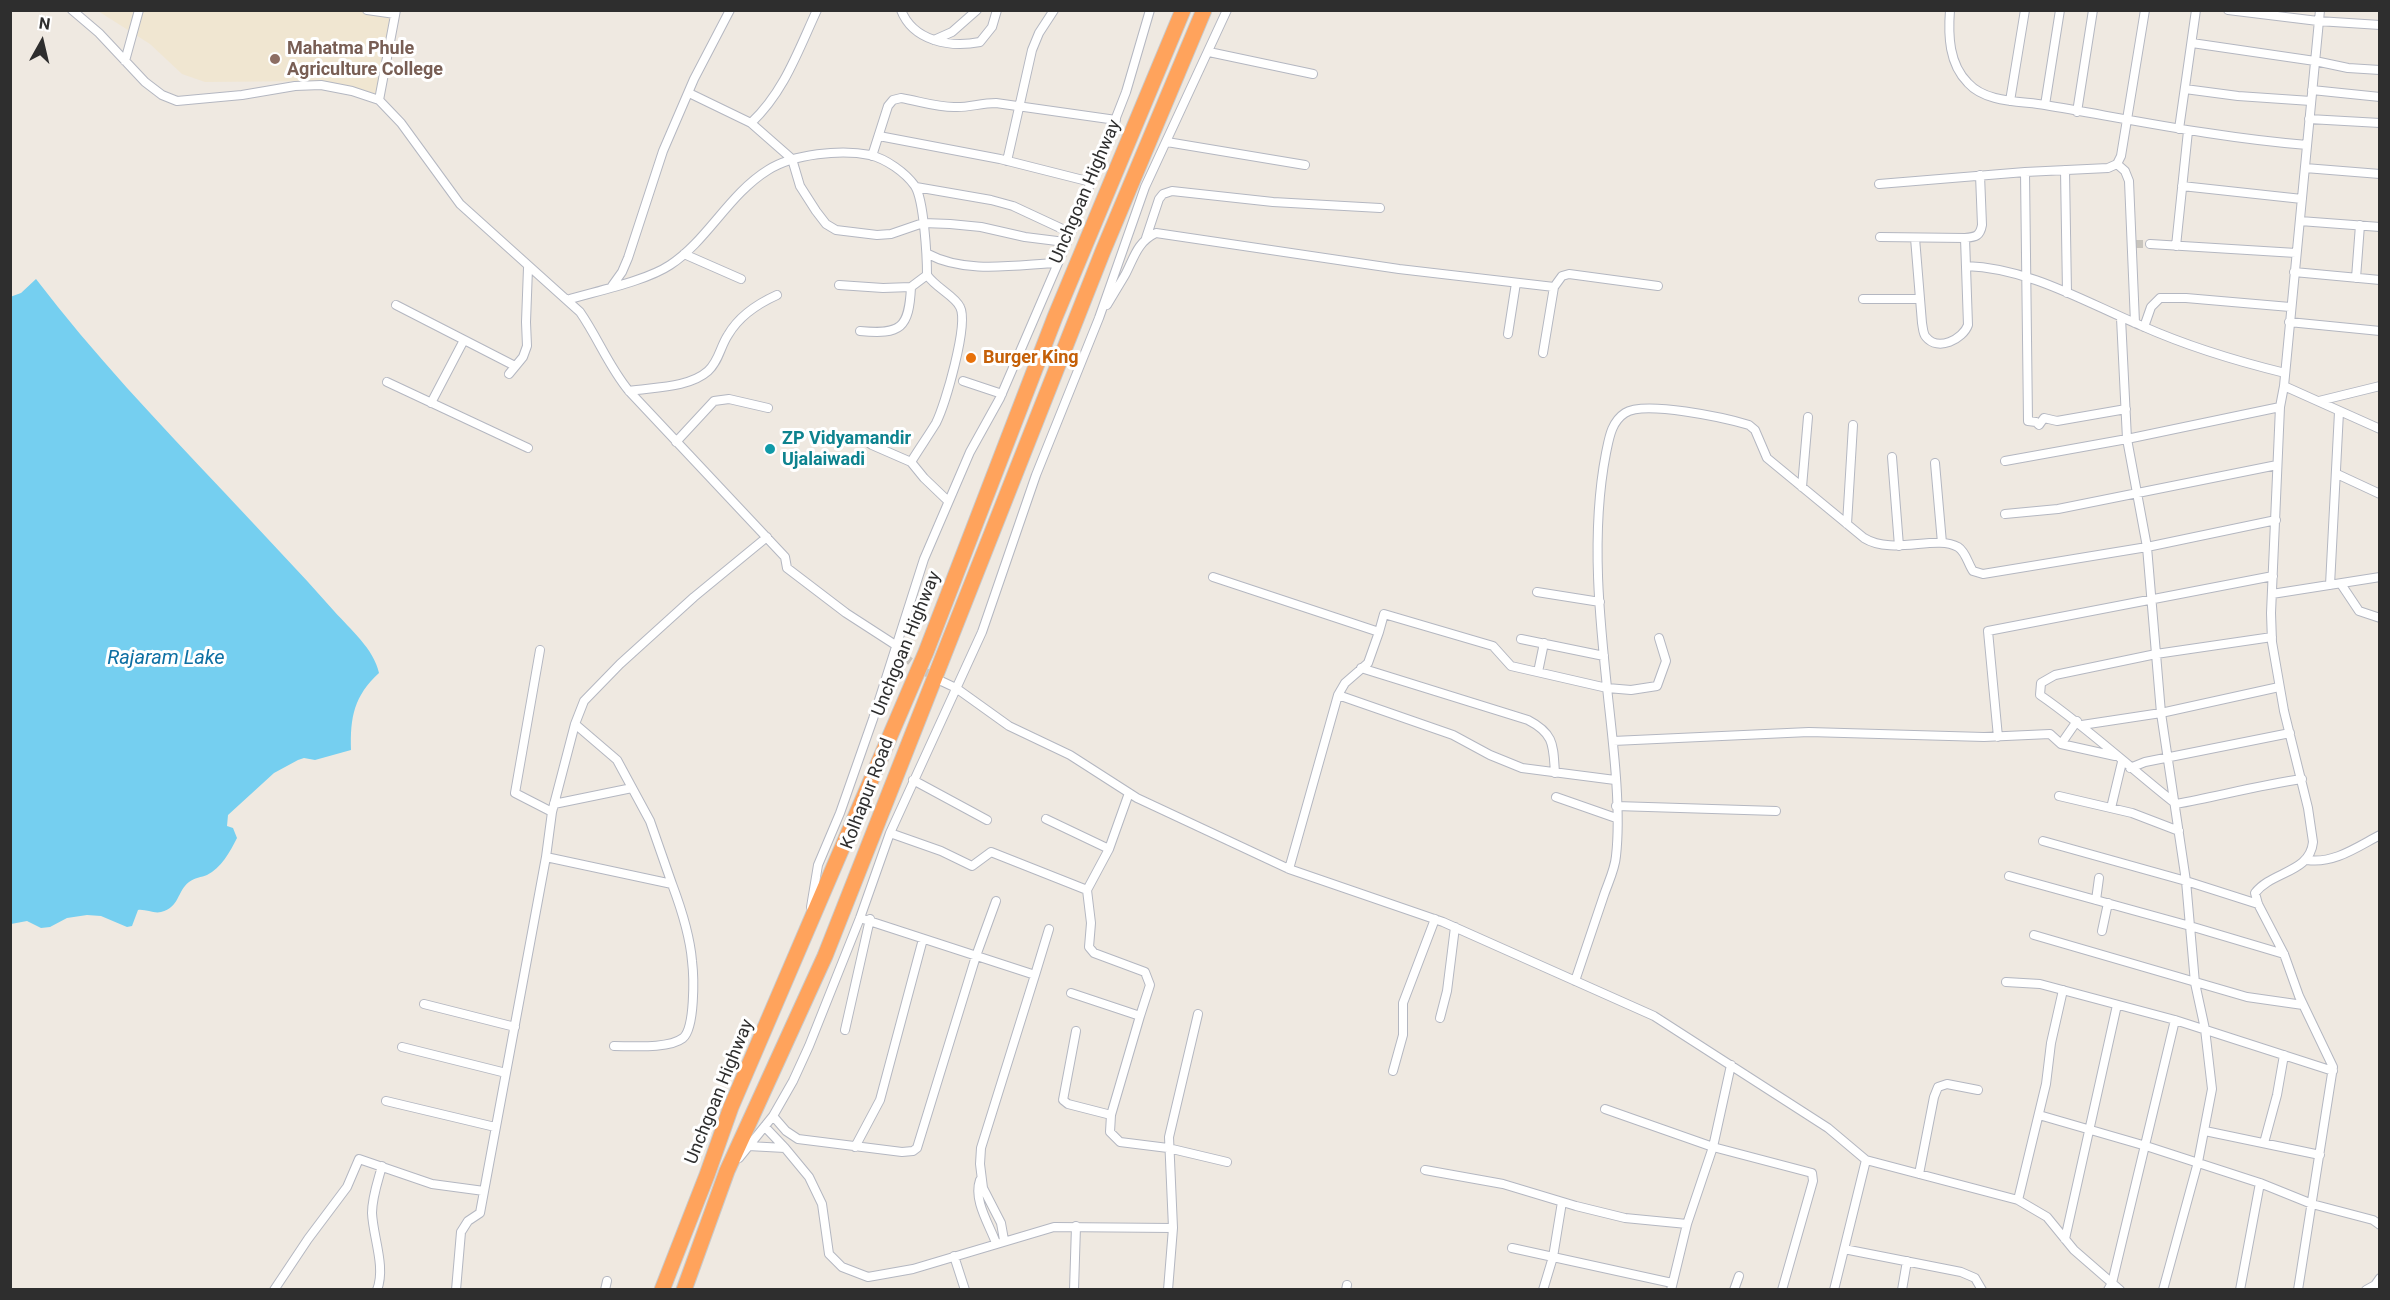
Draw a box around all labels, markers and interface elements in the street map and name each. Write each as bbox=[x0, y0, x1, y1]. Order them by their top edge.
north arrow bbox=[12, 12, 72, 72]
text: N bbox=[38, 13, 51, 34]
place label: Mahatma Phule Agriculture College bbox=[287, 38, 443, 80]
marker: Mahatma Phule Agriculture College bbox=[268, 52, 282, 66]
street label: Unchgoan Highway bbox=[1046, 117, 1126, 267]
place label: Burger King bbox=[983, 347, 1079, 369]
marker: Burger King bbox=[964, 351, 978, 365]
place label: ZP Vidyamandir Ujalaiwadi bbox=[782, 428, 911, 470]
marker: ZP Vidyamandir Ujalaiwadi bbox=[763, 442, 777, 456]
street label: Unchgoan Highway bbox=[868, 568, 946, 720]
water label: Rajaram Lake bbox=[107, 647, 225, 671]
street label: Kolhapur Road bbox=[837, 735, 899, 853]
street label: Unchgoan Highway bbox=[681, 1016, 759, 1168]

